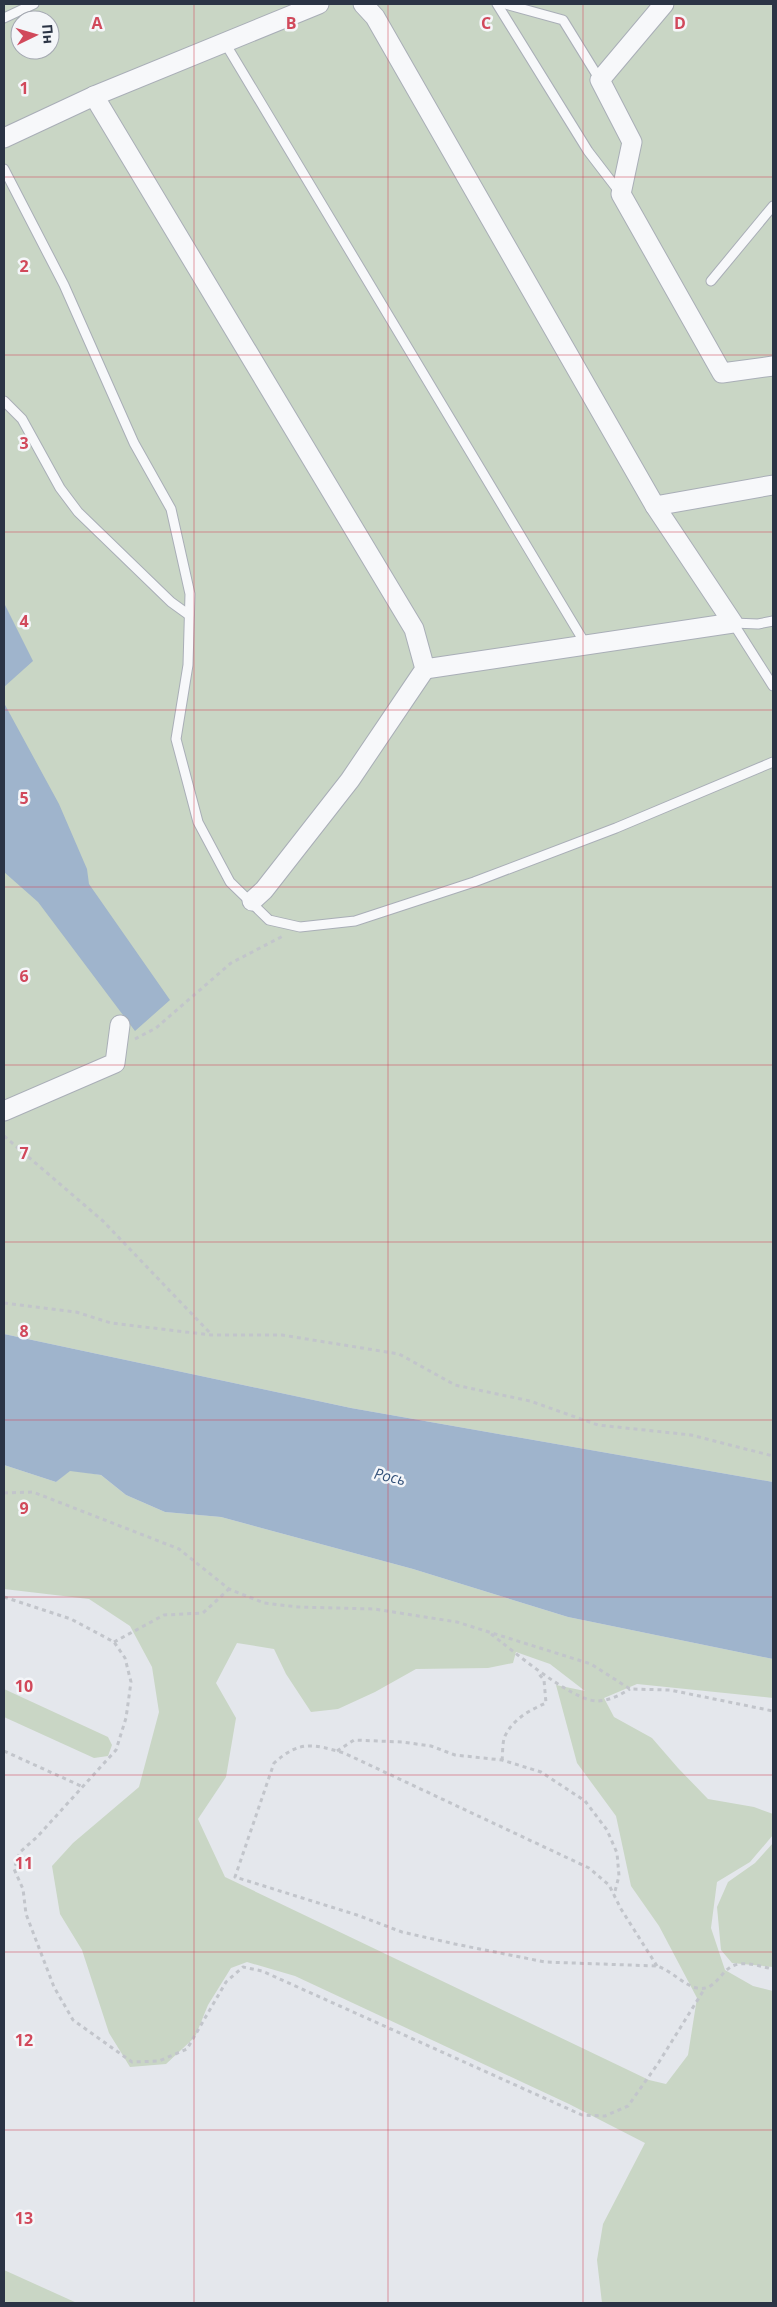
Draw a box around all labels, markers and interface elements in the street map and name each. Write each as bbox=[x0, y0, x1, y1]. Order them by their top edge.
north arrow bbox=[10, 10, 60, 60]
text: A bbox=[91, 12, 103, 34]
text: B bbox=[286, 12, 296, 34]
text: C bbox=[481, 12, 491, 34]
text: D bbox=[674, 12, 686, 34]
text: Пн bbox=[38, 23, 59, 44]
text: 1 bbox=[19, 77, 29, 99]
text: 2 bbox=[19, 255, 29, 277]
text: 3 bbox=[19, 432, 29, 454]
text: 4 bbox=[19, 610, 29, 632]
text: 5 bbox=[19, 787, 29, 809]
text: 6 bbox=[19, 965, 29, 987]
text: 7 bbox=[19, 1142, 29, 1164]
text: 8 bbox=[19, 1320, 29, 1342]
water label: Рось bbox=[372, 1463, 408, 1489]
text: 9 bbox=[19, 1497, 29, 1519]
text: 10 bbox=[15, 1675, 33, 1697]
text: 11 bbox=[15, 1852, 33, 1874]
text: 12 bbox=[15, 2029, 33, 2051]
text: 13 bbox=[15, 2207, 33, 2229]

